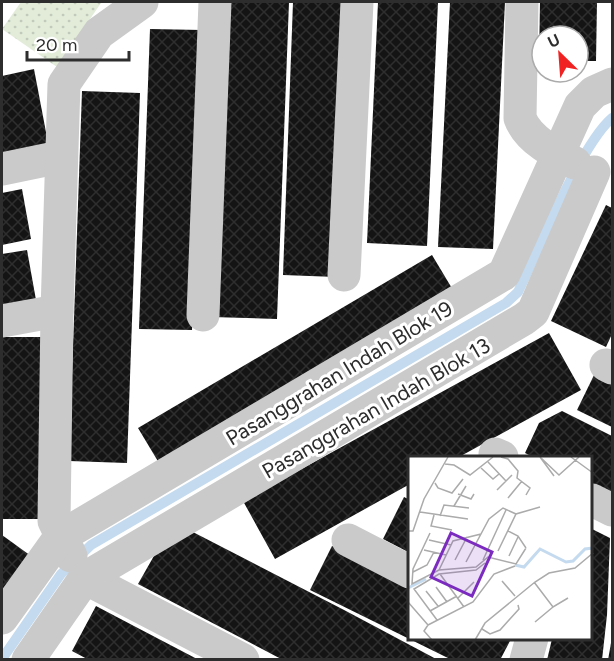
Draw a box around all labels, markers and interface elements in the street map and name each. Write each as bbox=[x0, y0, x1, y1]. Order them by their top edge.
scale bar bbox=[27, 24, 129, 62]
north arrow bbox=[530, 24, 590, 84]
text: U bbox=[545, 30, 563, 52]
text: 20 m bbox=[36, 34, 77, 56]
street label: Pasanggrahan Indah Blok 19 bbox=[221, 295, 457, 451]
street label: Pasanggrahan Indah Blok 13 bbox=[258, 332, 494, 484]
inset map bbox=[408, 456, 593, 640]

